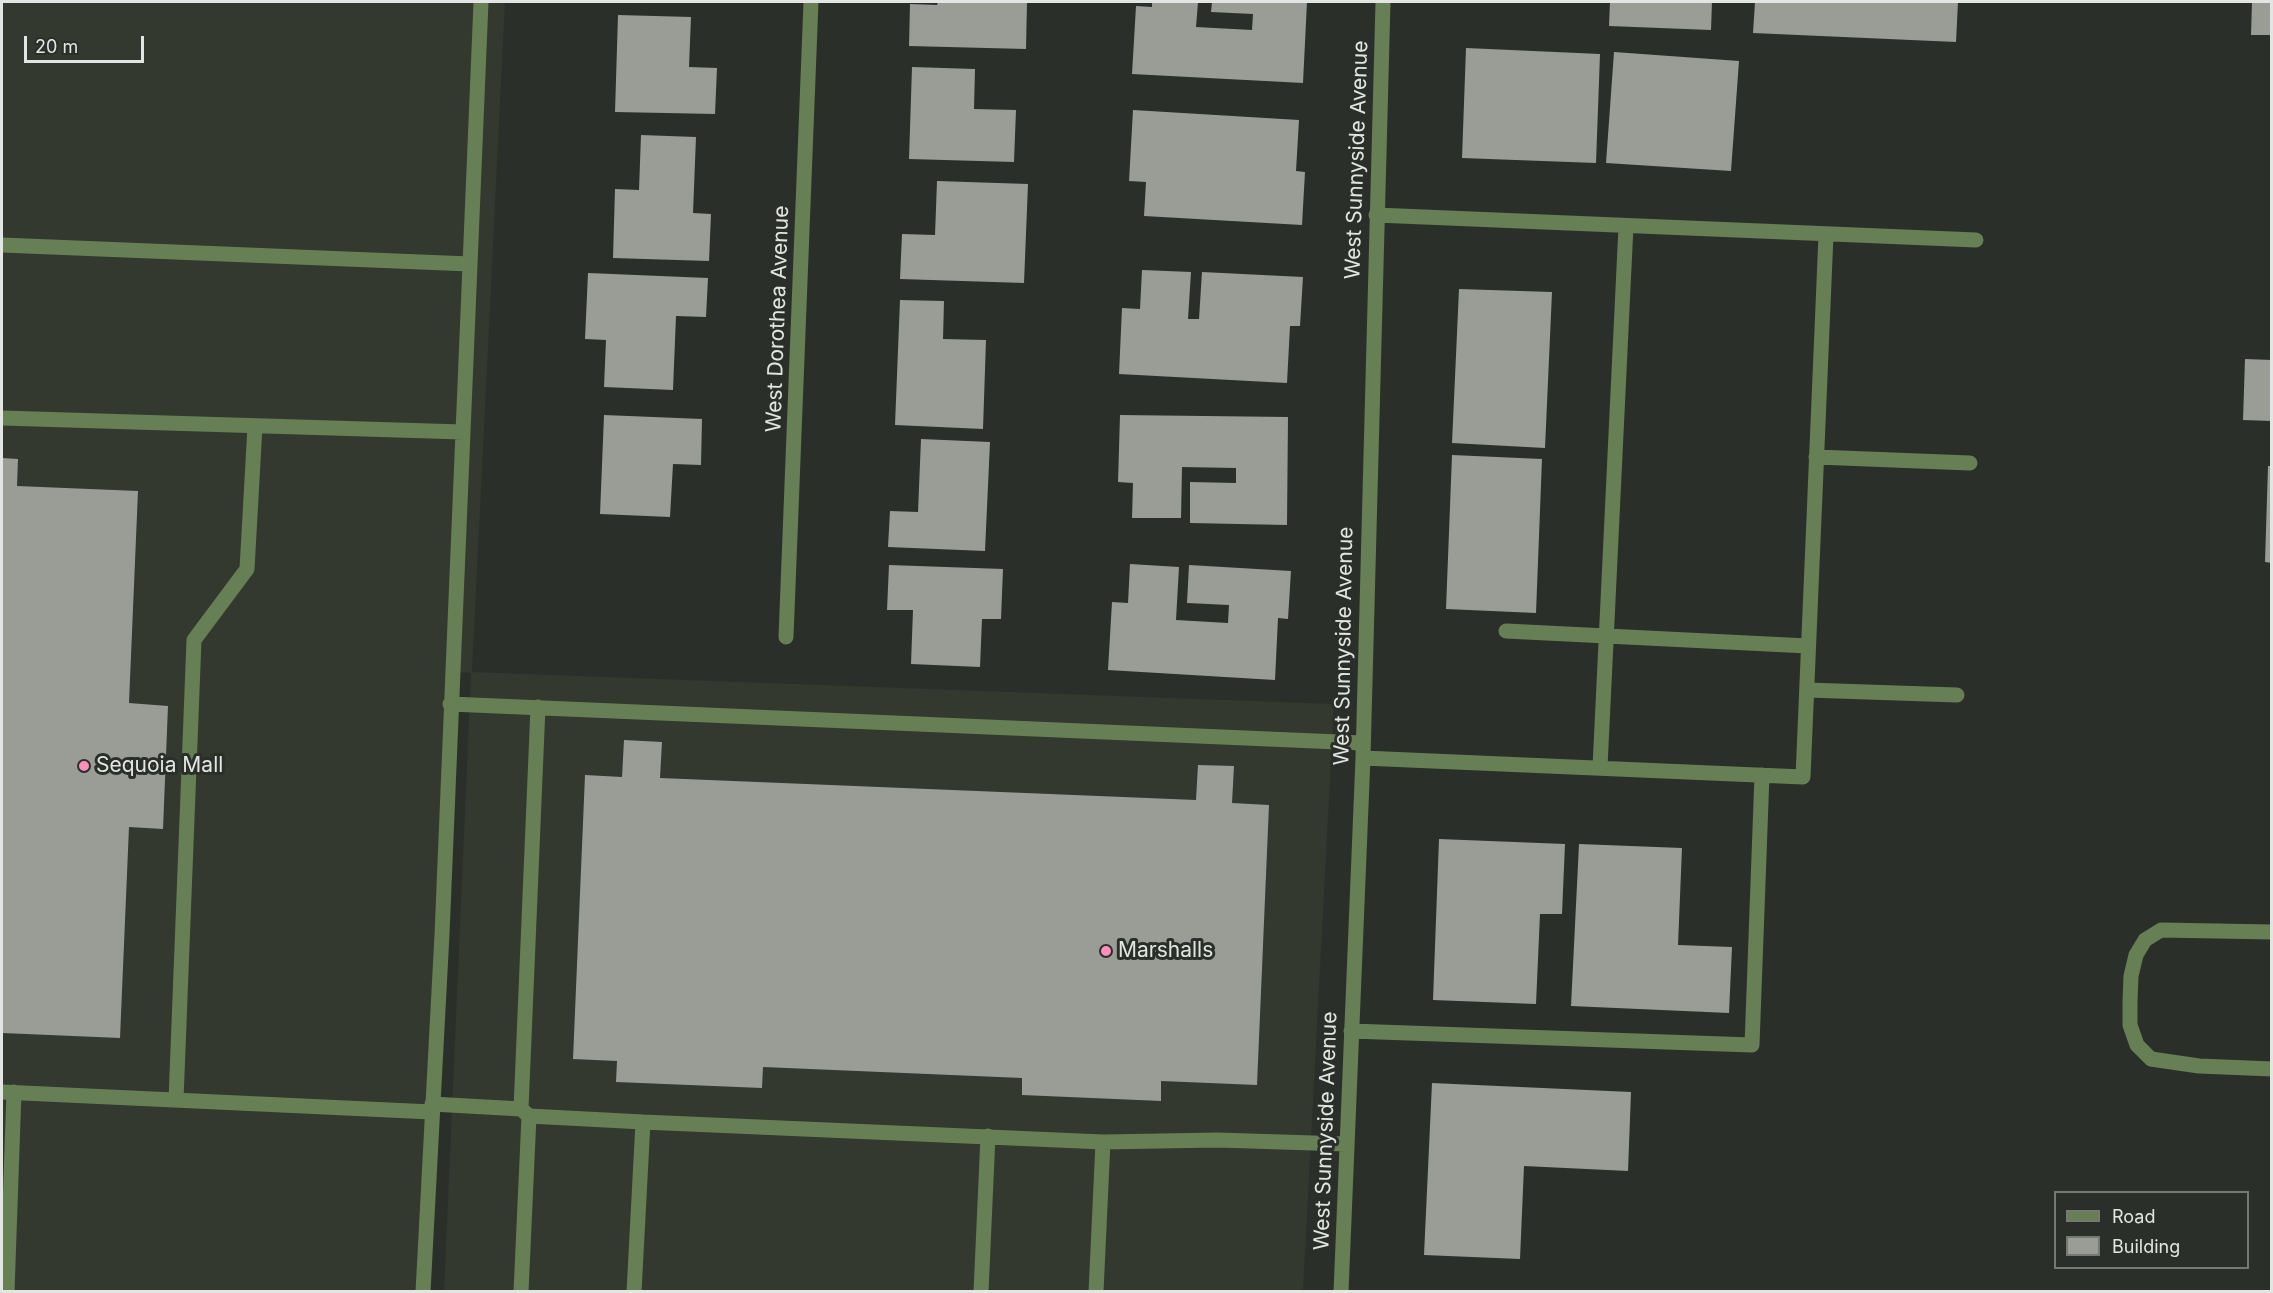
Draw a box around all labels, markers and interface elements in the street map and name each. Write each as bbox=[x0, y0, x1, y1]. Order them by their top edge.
scale bar bbox=[27, 24, 147, 62]
text: 20 m bbox=[35, 36, 78, 57]
street label: West Sunnyside Avenue bbox=[1340, 40, 1374, 280]
street label: West Dorothea Avenue bbox=[761, 205, 795, 433]
street label: West Sunnyside Avenue bbox=[1329, 526, 1359, 766]
place label: Sequoia Mall bbox=[96, 753, 223, 779]
marker: Sequoia Mall bbox=[77, 759, 91, 773]
place label: Marshalls bbox=[1118, 938, 1213, 964]
marker: Marshalls bbox=[1099, 944, 1113, 958]
street label: West Sunnyside Avenue bbox=[1309, 1011, 1343, 1251]
legend bbox=[2054, 1191, 2249, 1269]
text: Road bbox=[2112, 1206, 2155, 1227]
text: Building bbox=[2112, 1236, 2180, 1257]

